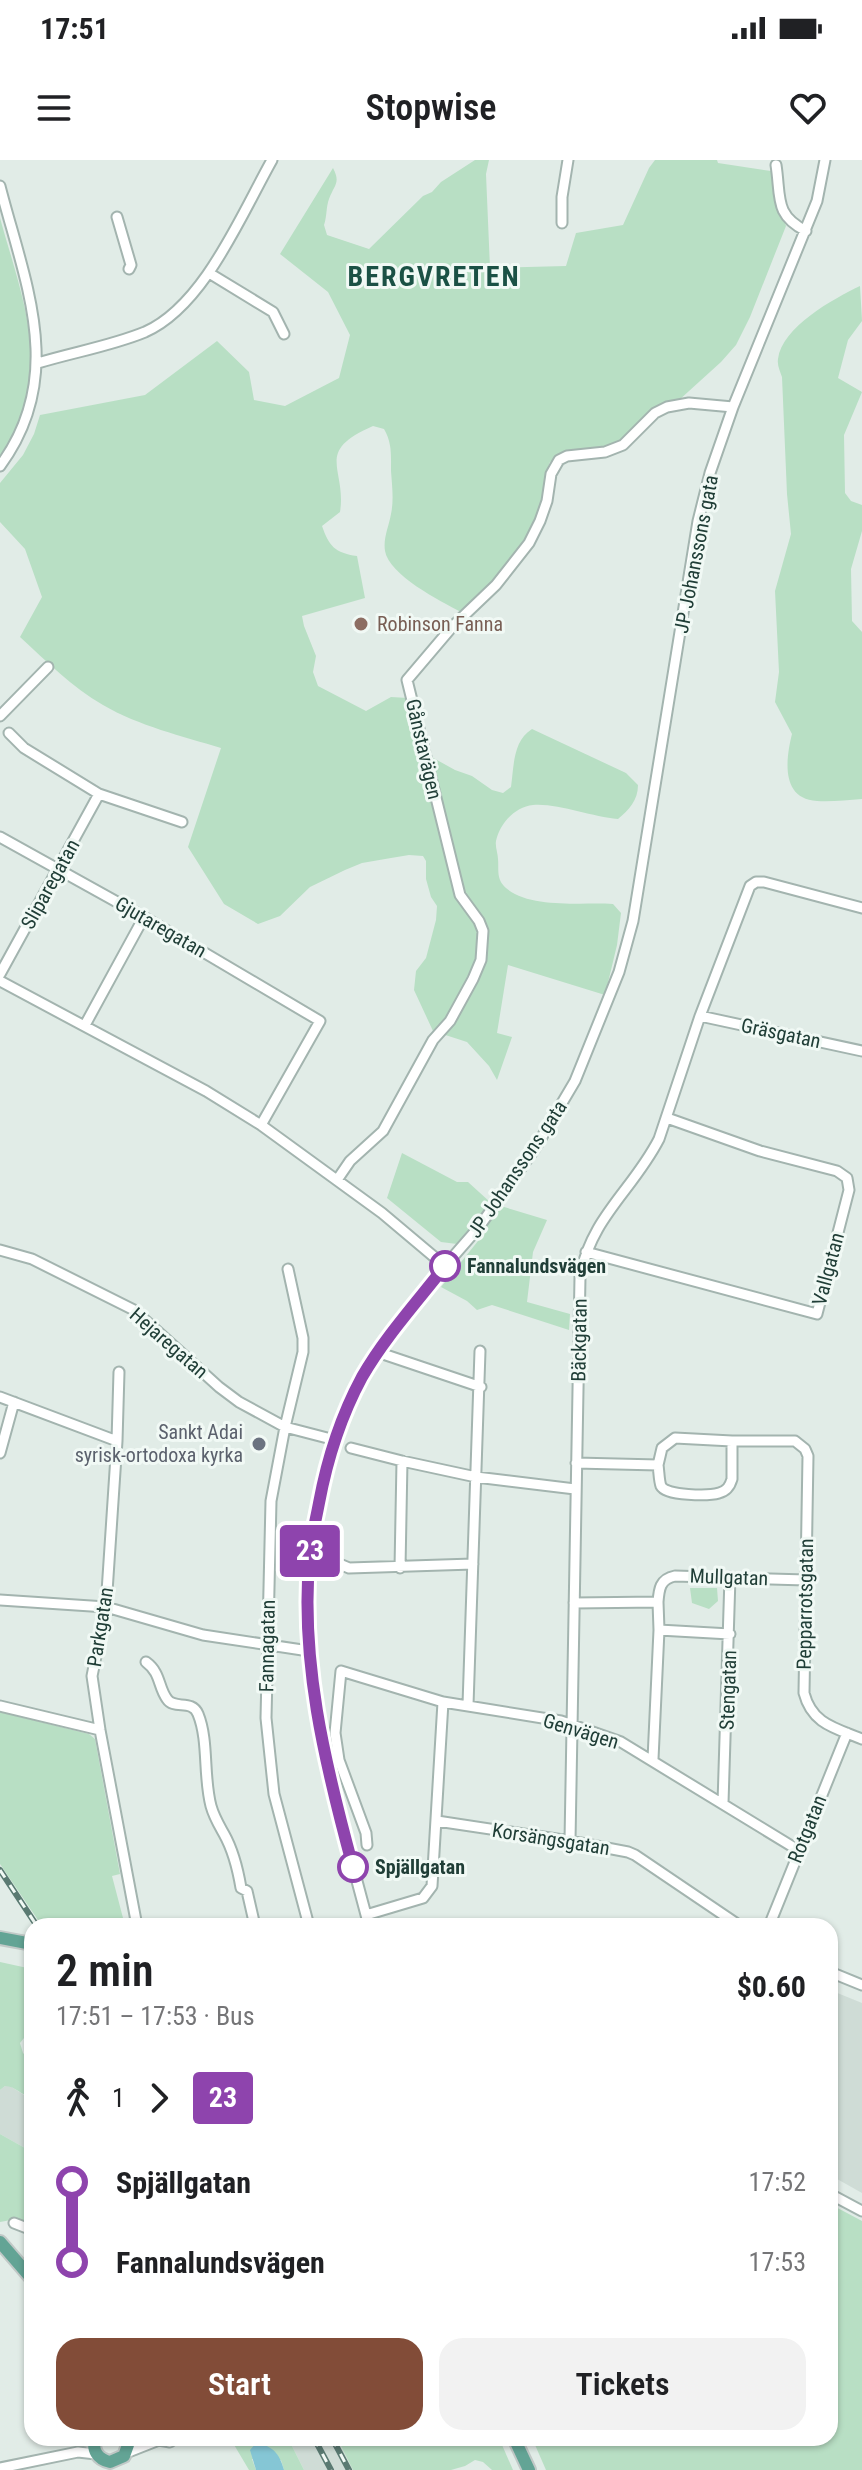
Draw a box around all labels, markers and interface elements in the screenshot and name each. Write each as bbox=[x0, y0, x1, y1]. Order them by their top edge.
text: 17:51 bbox=[40, 11, 109, 46]
icon: menu bbox=[32, 86, 76, 130]
icon: heart bbox=[786, 86, 830, 130]
text: Stopwise bbox=[366, 87, 496, 129]
district label: BERGVRETEN bbox=[347, 260, 521, 293]
street label: JP Johanssons gata bbox=[669, 473, 723, 635]
place label: Robinson Fanna bbox=[377, 612, 503, 636]
marker: Robinson Fanna bbox=[352, 615, 370, 633]
street label: Gånstavägen bbox=[401, 696, 447, 802]
street label: Sliparegatan bbox=[16, 835, 84, 933]
street label: Gjutaregatan bbox=[111, 891, 211, 963]
street label: Gräsgatan bbox=[739, 1013, 823, 1053]
street label: JP Johanssons gata bbox=[462, 1096, 572, 1242]
street label: Vallgatan bbox=[807, 1230, 849, 1308]
marker: Fannalundsvägen bbox=[430, 1251, 460, 1281]
place label: Fannalundsvägen bbox=[467, 1254, 606, 1278]
street label: Bäckgatan bbox=[566, 1298, 592, 1382]
street label: Hejaregatan bbox=[125, 1303, 213, 1383]
place label: Sankt Adai syrisk-ortodoxa kyrka bbox=[75, 1420, 243, 1467]
marker: Sankt Adai syrisk-ortodoxa kyrka bbox=[250, 1435, 268, 1453]
line badge: 23 bbox=[274, 1525, 346, 1577]
text: 23 bbox=[296, 1534, 324, 1567]
street label: Pepparrotsgatan bbox=[792, 1538, 818, 1670]
street label: Mullgatan bbox=[689, 1564, 769, 1590]
street label: Parkgatan bbox=[82, 1586, 118, 1668]
street label: Fannagatan bbox=[254, 1600, 280, 1692]
street label: Stengatan bbox=[715, 1650, 741, 1730]
street label: Genvägen bbox=[540, 1708, 622, 1754]
street label: Rotgatan bbox=[783, 1791, 831, 1867]
street label: Korsängsgatan bbox=[490, 1818, 612, 1860]
marker: Spjällgatan bbox=[338, 1852, 368, 1882]
place label: Spjällgatan bbox=[375, 1855, 465, 1879]
text: 2 min bbox=[56, 1945, 153, 1997]
text: $0.60 bbox=[737, 1969, 806, 2004]
text: 17:51 – 17:53 · Bus bbox=[56, 2001, 255, 2031]
icon: walk bbox=[56, 2076, 100, 2120]
icon: forward bbox=[137, 2076, 181, 2120]
text: 23 bbox=[209, 2081, 237, 2114]
text: 1 bbox=[112, 2083, 125, 2113]
text: Spjällgatan bbox=[116, 2165, 251, 2200]
text: 17:52 bbox=[749, 2167, 806, 2197]
text: Fannalundsvägen bbox=[116, 2245, 325, 2280]
text: 17:53 bbox=[749, 2247, 806, 2277]
button: Start bbox=[56, 2338, 423, 2430]
button: Tickets bbox=[439, 2338, 806, 2430]

